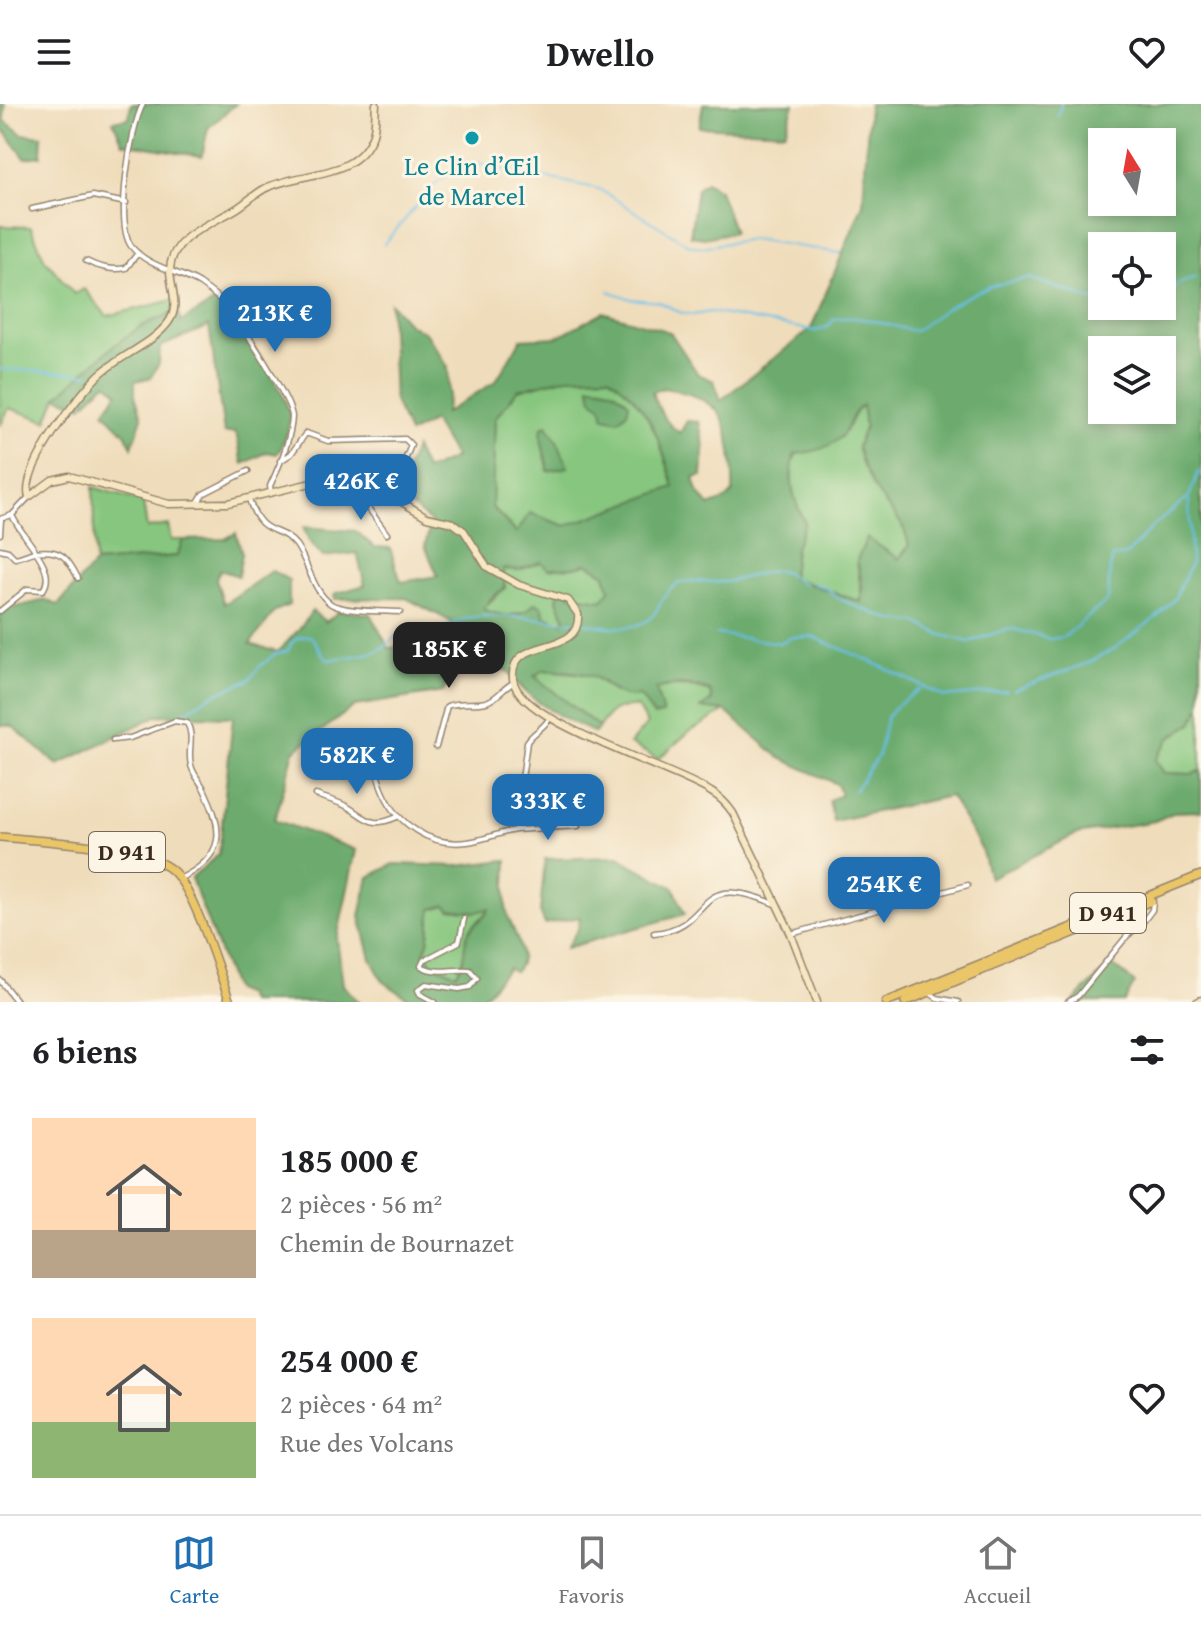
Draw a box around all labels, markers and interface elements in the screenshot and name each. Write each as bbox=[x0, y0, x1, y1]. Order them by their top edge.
text: Dwello bbox=[547, 26, 654, 79]
icon: menu bbox=[32, 30, 76, 74]
icon: heart bbox=[1125, 30, 1169, 74]
north arrow bbox=[1088, 128, 1176, 216]
map controls bbox=[1088, 128, 1176, 424]
marker: Le Clin d’Œil de Marcel bbox=[463, 129, 481, 147]
place label: Le Clin d’Œil de Marcel bbox=[404, 146, 540, 215]
button: locate bbox=[1088, 232, 1176, 320]
pin: 213K € bbox=[210, 286, 340, 354]
text: 213K € bbox=[237, 292, 313, 331]
button: layers bbox=[1088, 336, 1176, 424]
pin: 426K € bbox=[296, 454, 426, 522]
text: 426K € bbox=[323, 460, 399, 499]
pin: 185K € bbox=[384, 622, 514, 690]
text: 185K € bbox=[411, 628, 487, 667]
pin: 582K € bbox=[292, 728, 422, 796]
text: 582K € bbox=[319, 734, 395, 773]
pin: 333K € bbox=[483, 774, 613, 842]
text: 333K € bbox=[510, 780, 586, 819]
road number: D 941 bbox=[89, 832, 165, 872]
pin: 254K € bbox=[819, 857, 949, 925]
text: 254K € bbox=[846, 863, 922, 902]
road number: D 941 bbox=[1070, 893, 1146, 933]
text: 6 biens bbox=[32, 1026, 138, 1075]
icon: filters bbox=[1125, 1028, 1169, 1072]
text: 185 000 € bbox=[280, 1135, 418, 1184]
icon: home bbox=[96, 1150, 192, 1246]
icon: heart bbox=[1125, 1176, 1169, 1220]
text: 2 pièces · 56 m² bbox=[280, 1184, 442, 1223]
text: Chemin de Bournazet bbox=[280, 1223, 514, 1262]
text: 254 000 € bbox=[280, 1335, 418, 1384]
icon: home bbox=[96, 1350, 192, 1446]
icon: heart bbox=[1125, 1376, 1169, 1420]
text: 2 pièces · 64 m² bbox=[280, 1384, 442, 1423]
text: Rue des Volcans bbox=[280, 1423, 454, 1462]
tab: Carte bbox=[170, 1531, 219, 1611]
tab: Favoris bbox=[559, 1531, 624, 1611]
tab: Accueil bbox=[964, 1531, 1031, 1611]

